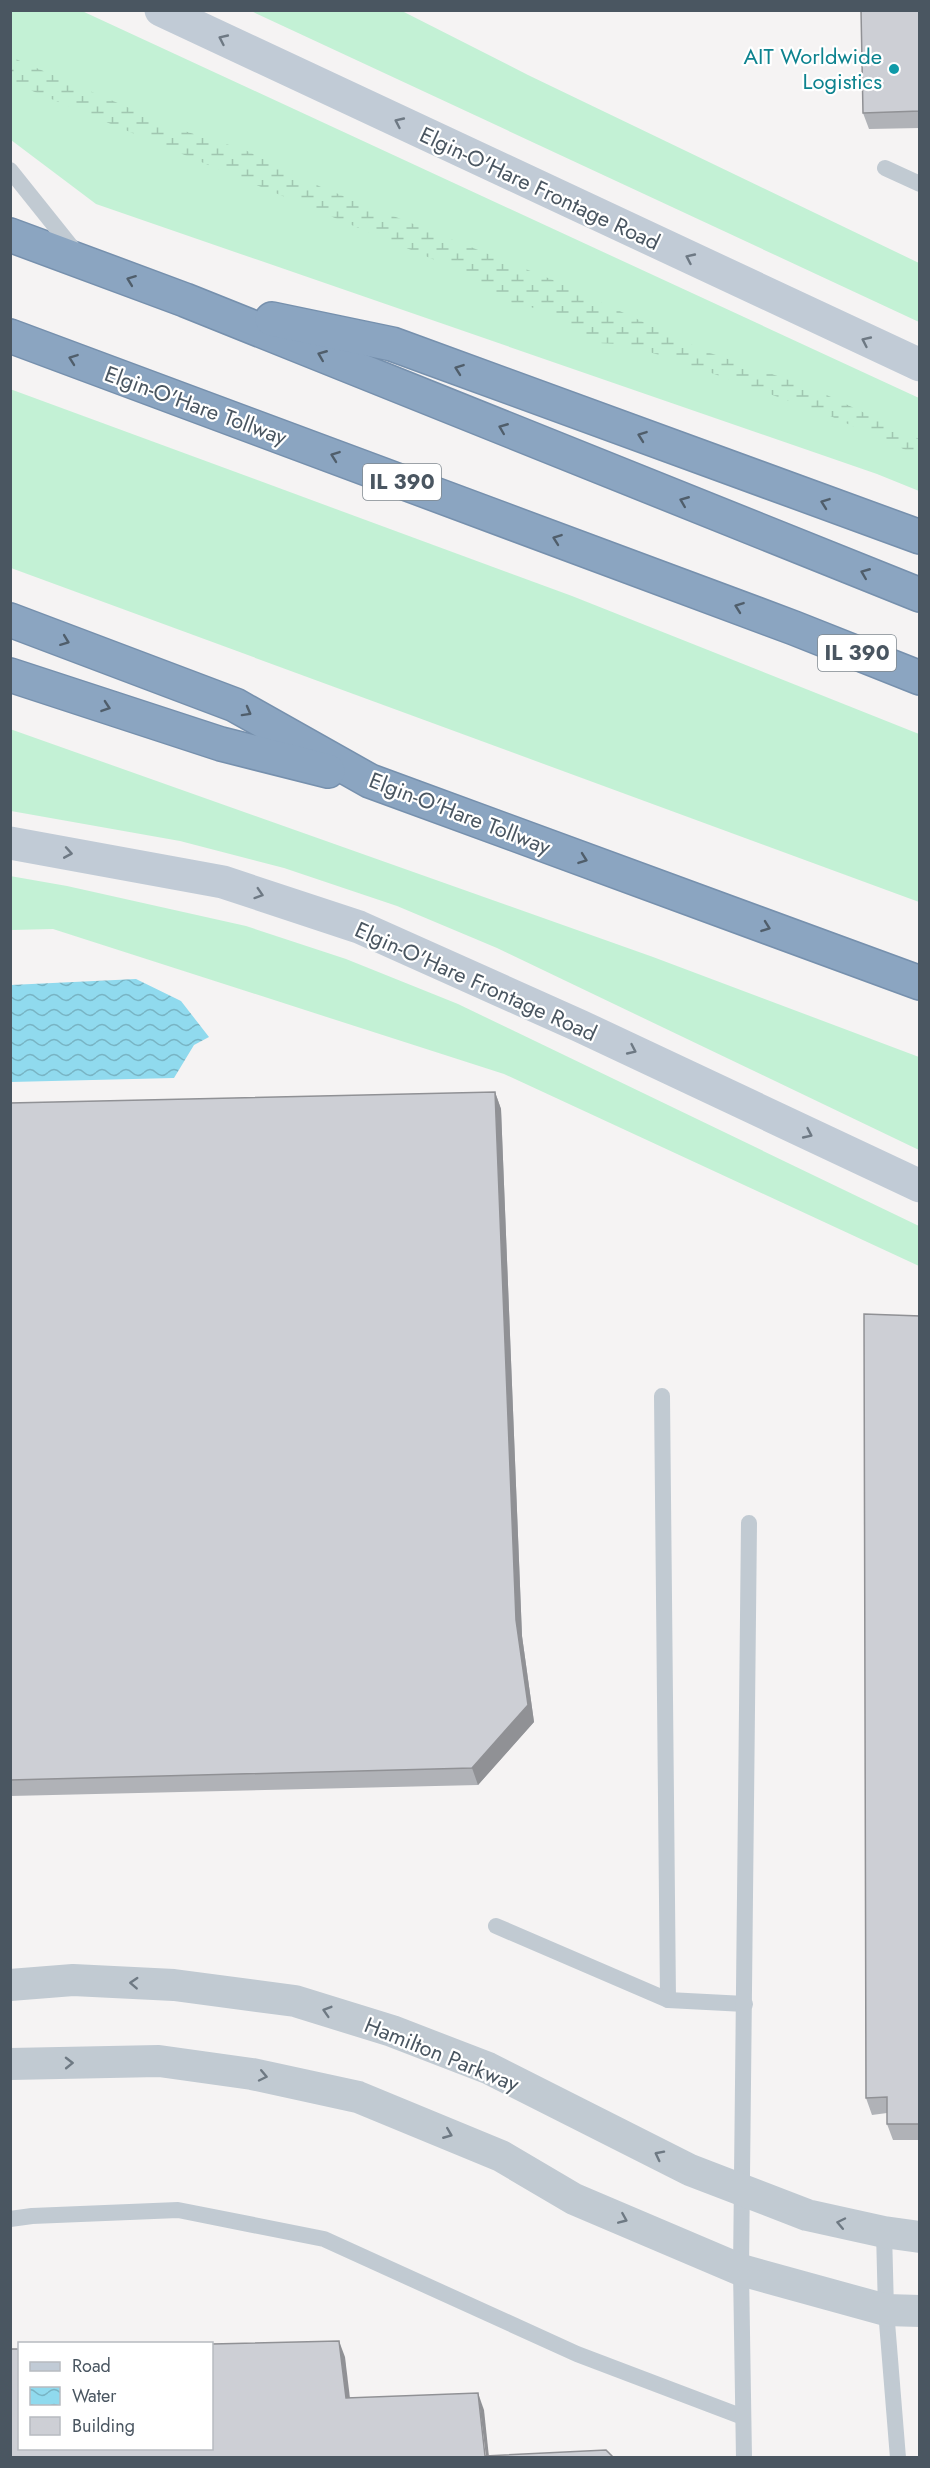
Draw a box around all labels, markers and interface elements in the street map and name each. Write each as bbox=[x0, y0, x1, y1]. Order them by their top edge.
one-way arrow bbox=[218, 34, 229, 46]
place label: AIT Worldwide Logistics bbox=[744, 40, 882, 97]
marker: AIT Worldwide Logistics bbox=[887, 62, 901, 76]
one-way arrow bbox=[395, 117, 406, 129]
street label: Elgin-O'Hare Frontage Road bbox=[415, 118, 665, 258]
one-way arrow bbox=[685, 253, 696, 265]
one-way arrow bbox=[126, 275, 137, 287]
one-way arrow bbox=[862, 336, 873, 348]
one-way arrow bbox=[318, 350, 328, 363]
one-way arrow bbox=[68, 354, 79, 366]
street label: Elgin-O'Hare Tollway bbox=[100, 357, 292, 453]
one-way arrow bbox=[454, 363, 465, 376]
one-way arrow bbox=[499, 423, 510, 435]
one-way arrow bbox=[637, 430, 648, 443]
one-way arrow bbox=[330, 451, 340, 464]
road number: IL 390 bbox=[363, 464, 441, 500]
one-way arrow bbox=[680, 496, 691, 508]
one-way arrow bbox=[820, 497, 831, 510]
one-way arrow bbox=[552, 534, 563, 546]
one-way arrow bbox=[860, 568, 871, 580]
one-way arrow bbox=[735, 602, 746, 614]
one-way arrow bbox=[59, 633, 70, 646]
road number: IL 390 bbox=[818, 635, 896, 671]
one-way arrow bbox=[100, 700, 110, 713]
one-way arrow bbox=[240, 704, 251, 716]
street label: Elgin-O'Hare Tollway bbox=[365, 764, 556, 862]
one-way arrow bbox=[63, 846, 73, 859]
one-way arrow bbox=[577, 852, 588, 865]
one-way arrow bbox=[253, 886, 263, 899]
street label: Elgin-O'Hare Frontage Road bbox=[350, 913, 602, 1049]
one-way arrow bbox=[760, 919, 771, 932]
one-way arrow bbox=[625, 1043, 636, 1055]
one-way arrow bbox=[801, 1126, 812, 1138]
one-way arrow bbox=[130, 1977, 139, 1990]
one-way arrow bbox=[322, 2006, 333, 2018]
street label: Hamilton Parkway bbox=[360, 2008, 524, 2100]
one-way arrow bbox=[64, 2056, 73, 2069]
one-way arrow bbox=[257, 2069, 267, 2082]
one-way arrow bbox=[442, 2127, 453, 2139]
one-way arrow bbox=[655, 2150, 666, 2162]
one-way arrow bbox=[617, 2212, 628, 2224]
one-way arrow bbox=[837, 2217, 847, 2230]
legend bbox=[18, 2342, 213, 2450]
text: Road bbox=[72, 2353, 111, 2379]
text: Water bbox=[72, 2383, 117, 2409]
text: Building bbox=[72, 2413, 135, 2439]

